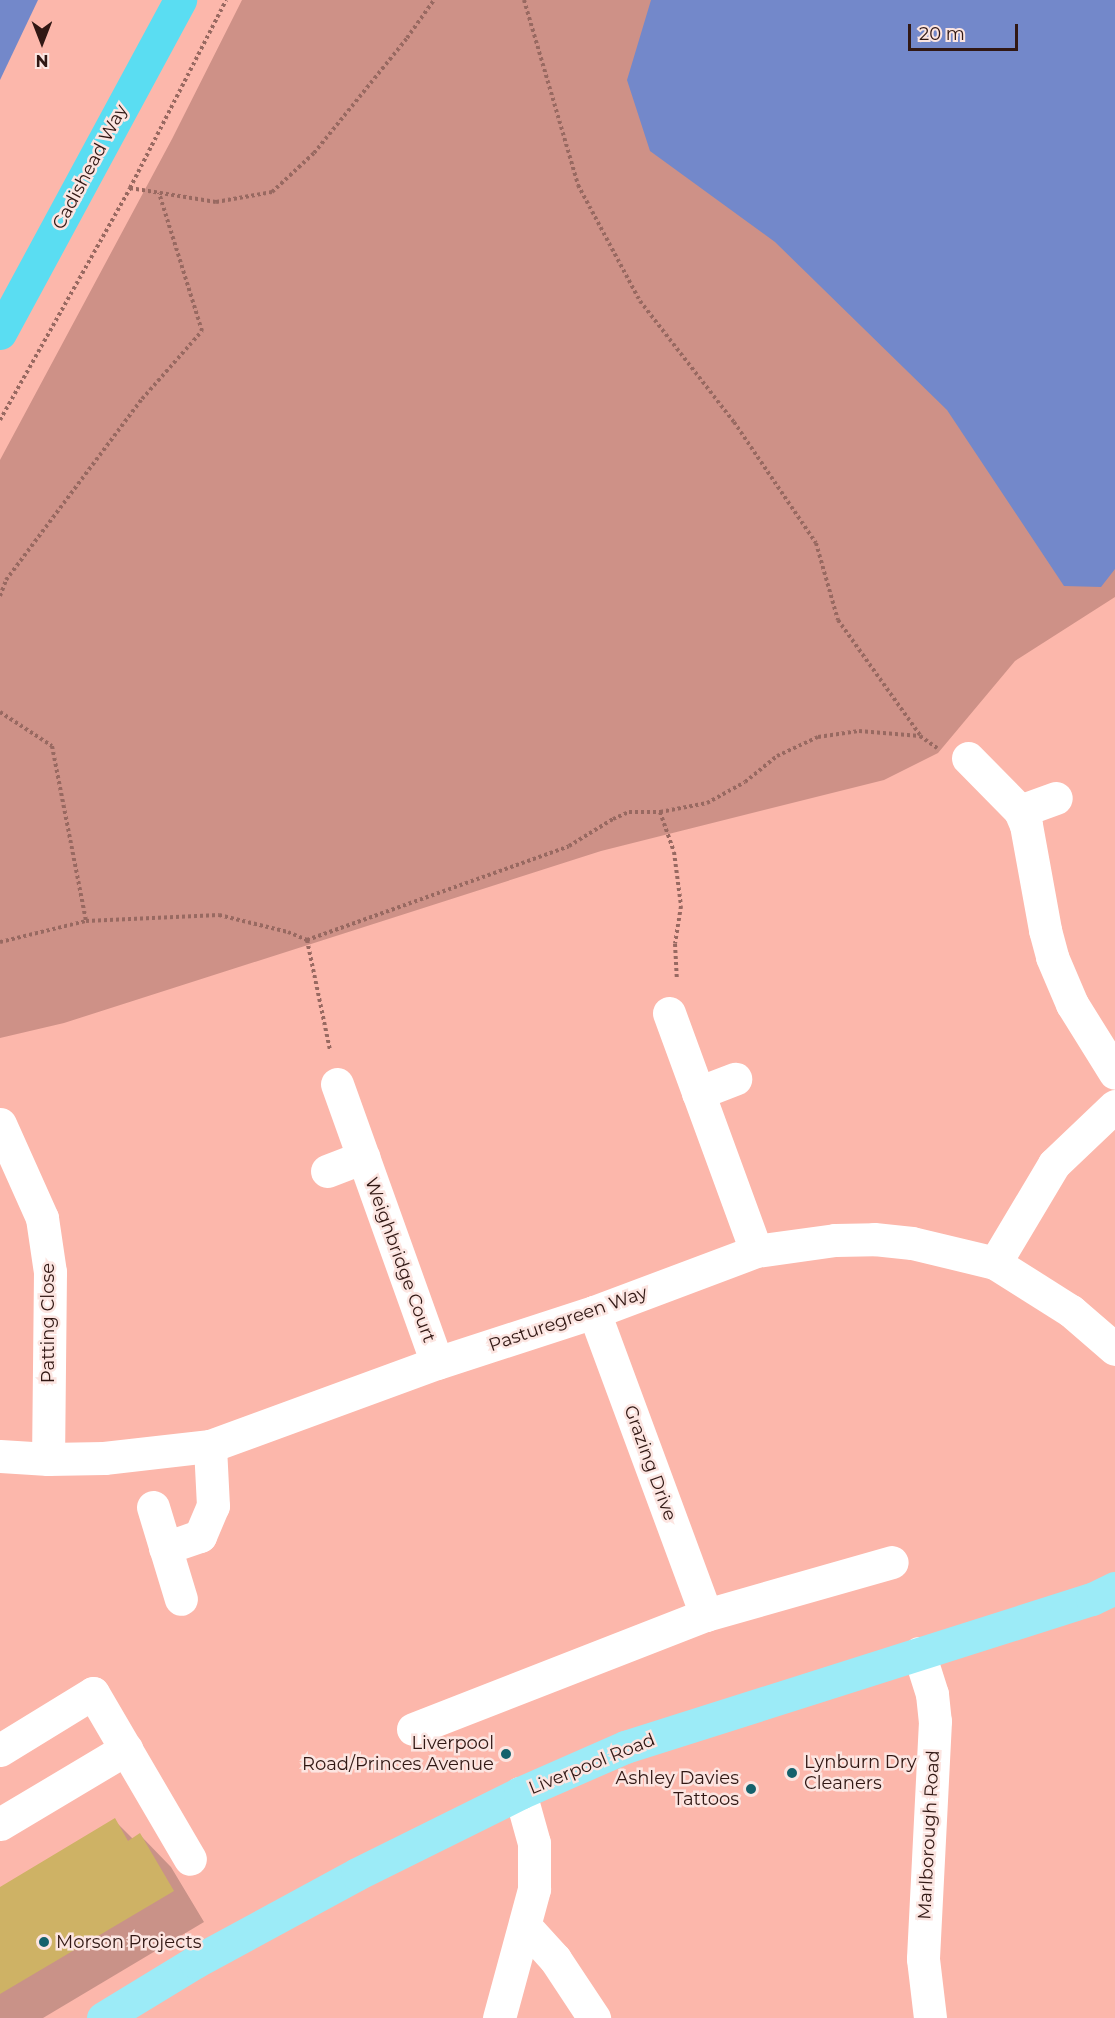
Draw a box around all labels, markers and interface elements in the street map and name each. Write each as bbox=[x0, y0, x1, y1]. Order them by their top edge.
north arrow bbox=[12, 12, 72, 72]
scale bar bbox=[911, 12, 1020, 50]
text: 20 m bbox=[919, 23, 965, 45]
text: N bbox=[36, 51, 48, 70]
street label: Cadishead Way bbox=[48, 101, 132, 233]
street label: Weighbridge Court bbox=[360, 1175, 440, 1345]
street label: Patting Close bbox=[37, 1263, 59, 1383]
street label: Pasturegreen Way bbox=[486, 1282, 650, 1356]
street label: Grazing Drive bbox=[619, 1402, 681, 1524]
street label: Liverpool Road bbox=[526, 1729, 658, 1799]
place label: Liverpool Road/Princes Avenue bbox=[302, 1733, 494, 1776]
marker: Liverpool Road/Princes Avenue bbox=[499, 1747, 513, 1761]
street label: Marlborough Road bbox=[914, 1750, 944, 1920]
place label: Lynburn Dry Cleaners bbox=[804, 1752, 917, 1794]
marker: Lynburn Dry Cleaners bbox=[785, 1766, 799, 1780]
place label: Ashley Davies Tattoos bbox=[616, 1768, 739, 1810]
marker: Ashley Davies Tattoos bbox=[744, 1782, 758, 1796]
place label: Morson Projects bbox=[56, 1931, 201, 1953]
marker: Morson Projects bbox=[37, 1935, 51, 1949]

